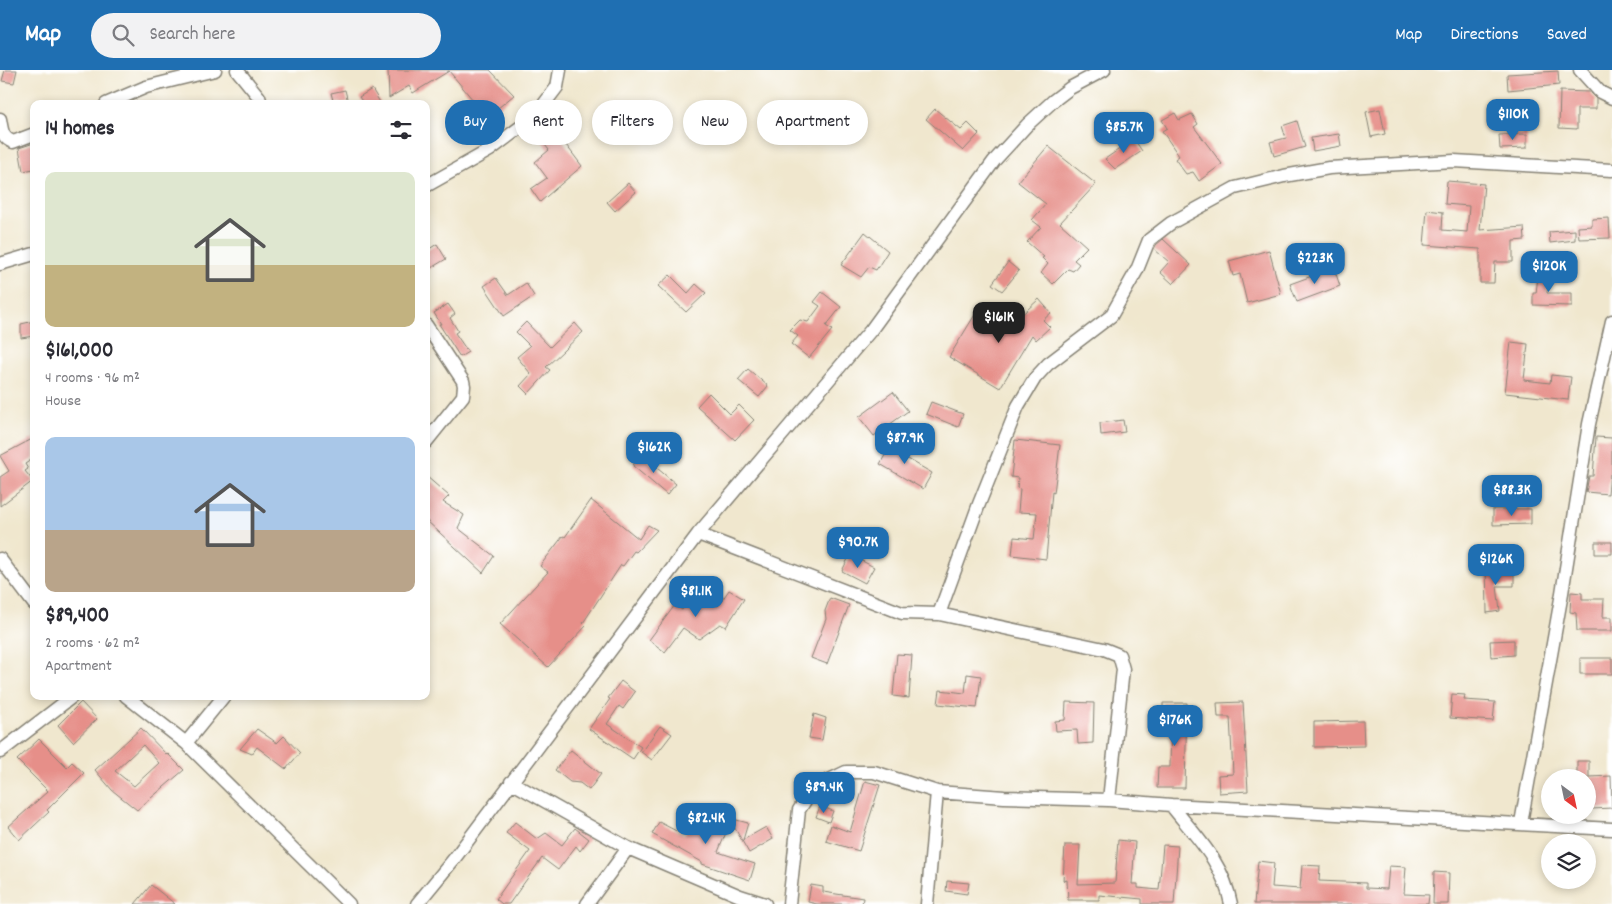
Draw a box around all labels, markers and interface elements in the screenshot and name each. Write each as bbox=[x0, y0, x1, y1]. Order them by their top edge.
search box bbox=[91, 13, 441, 58]
text: Map bbox=[25, 18, 61, 52]
icon: search bbox=[109, 21, 137, 49]
text: Search here bbox=[149, 22, 235, 49]
text: Map bbox=[1395, 23, 1422, 48]
text: Directions bbox=[1450, 23, 1519, 48]
text: Saved bbox=[1547, 23, 1587, 48]
pin: $110K bbox=[1478, 98, 1548, 141]
chip: Buy bbox=[445, 100, 505, 145]
chip: Rent bbox=[515, 100, 582, 145]
chip: Filters bbox=[592, 100, 673, 145]
chip: New bbox=[683, 100, 747, 145]
chip: Apartment bbox=[757, 100, 868, 145]
text: $110K bbox=[1497, 103, 1529, 126]
pin: $85.7K bbox=[1083, 112, 1165, 154]
text: 14 homes bbox=[45, 115, 115, 145]
icon: filters bbox=[387, 116, 415, 144]
text: $85.7K bbox=[1105, 116, 1143, 139]
icon: home bbox=[185, 205, 275, 295]
pin: $223K bbox=[1280, 242, 1350, 285]
text: $223K bbox=[1297, 247, 1333, 270]
pin: $120K bbox=[1514, 250, 1584, 293]
text: $120K bbox=[1532, 255, 1566, 278]
pin: $161K bbox=[964, 302, 1034, 344]
text: $161K bbox=[984, 306, 1014, 329]
text: $161,000 bbox=[45, 337, 113, 367]
text: 4 rooms · 96 m² bbox=[45, 367, 140, 390]
text: House bbox=[45, 390, 81, 413]
pin: $87.9K bbox=[864, 422, 946, 465]
text: $87.9K bbox=[886, 427, 924, 450]
pin: $162K bbox=[619, 432, 689, 474]
text: $162K bbox=[637, 436, 671, 459]
icon: home bbox=[185, 470, 275, 560]
pin: $88.3K bbox=[1471, 474, 1553, 517]
text: $88.3K bbox=[1493, 479, 1531, 502]
pin: $90.7K bbox=[817, 526, 899, 569]
text: $90.7K bbox=[838, 531, 878, 554]
pin: $126K bbox=[1461, 544, 1531, 586]
text: $126K bbox=[1479, 548, 1513, 571]
pin: $81.1K bbox=[655, 576, 737, 618]
text: $81.1K bbox=[680, 580, 712, 603]
text: $89,400 bbox=[45, 602, 109, 632]
text: 2 rooms · 62 m² bbox=[45, 632, 140, 655]
text: Apartment bbox=[45, 655, 112, 678]
pin: $176K bbox=[1140, 704, 1210, 747]
text: $176K bbox=[1159, 709, 1191, 732]
north arrow bbox=[1541, 769, 1596, 824]
map controls bbox=[1541, 769, 1596, 889]
pin: $89.4K bbox=[783, 772, 865, 814]
text: $89.4K bbox=[805, 776, 843, 799]
pin: $82.4K bbox=[665, 802, 747, 845]
text: $82.4K bbox=[687, 807, 725, 830]
button: layers bbox=[1541, 834, 1596, 889]

